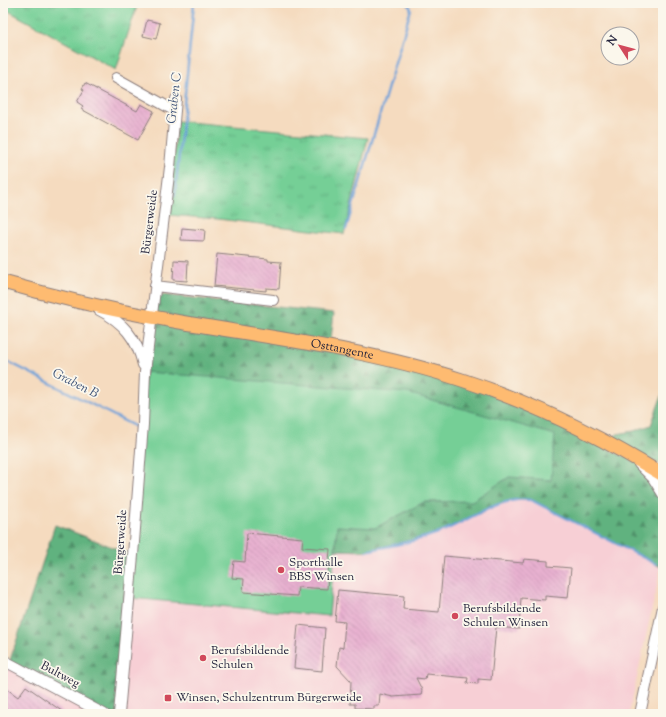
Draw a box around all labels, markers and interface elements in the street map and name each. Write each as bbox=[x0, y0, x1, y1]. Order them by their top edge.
north arrow bbox=[600, 26, 640, 66]
text: N bbox=[603, 32, 622, 50]
water label: Graben C bbox=[163, 71, 187, 125]
street label: Bürgerweide bbox=[137, 188, 163, 255]
street label: Osttangente bbox=[309, 335, 376, 365]
water label: Graben B bbox=[49, 365, 101, 403]
street label: Bürgerweide bbox=[110, 509, 132, 575]
place label: Sporthalle BBS Winsen bbox=[289, 554, 354, 586]
marker: Sporthalle BBS Winsen bbox=[276, 565, 286, 575]
place label: Berufsbildende Schulen Winsen bbox=[463, 600, 548, 632]
marker: Berufsbildende Schulen Winsen bbox=[450, 611, 460, 621]
place label: Berufsbildende Schulen bbox=[211, 642, 289, 674]
marker: Berufsbildende Schulen bbox=[198, 653, 208, 663]
street label: Bultweg bbox=[37, 657, 83, 693]
place label: Winsen, Schulzentrum Bürgerweide bbox=[176, 689, 362, 707]
marker: Winsen, Schulzentrum Bürgerweide bbox=[163, 693, 173, 703]

